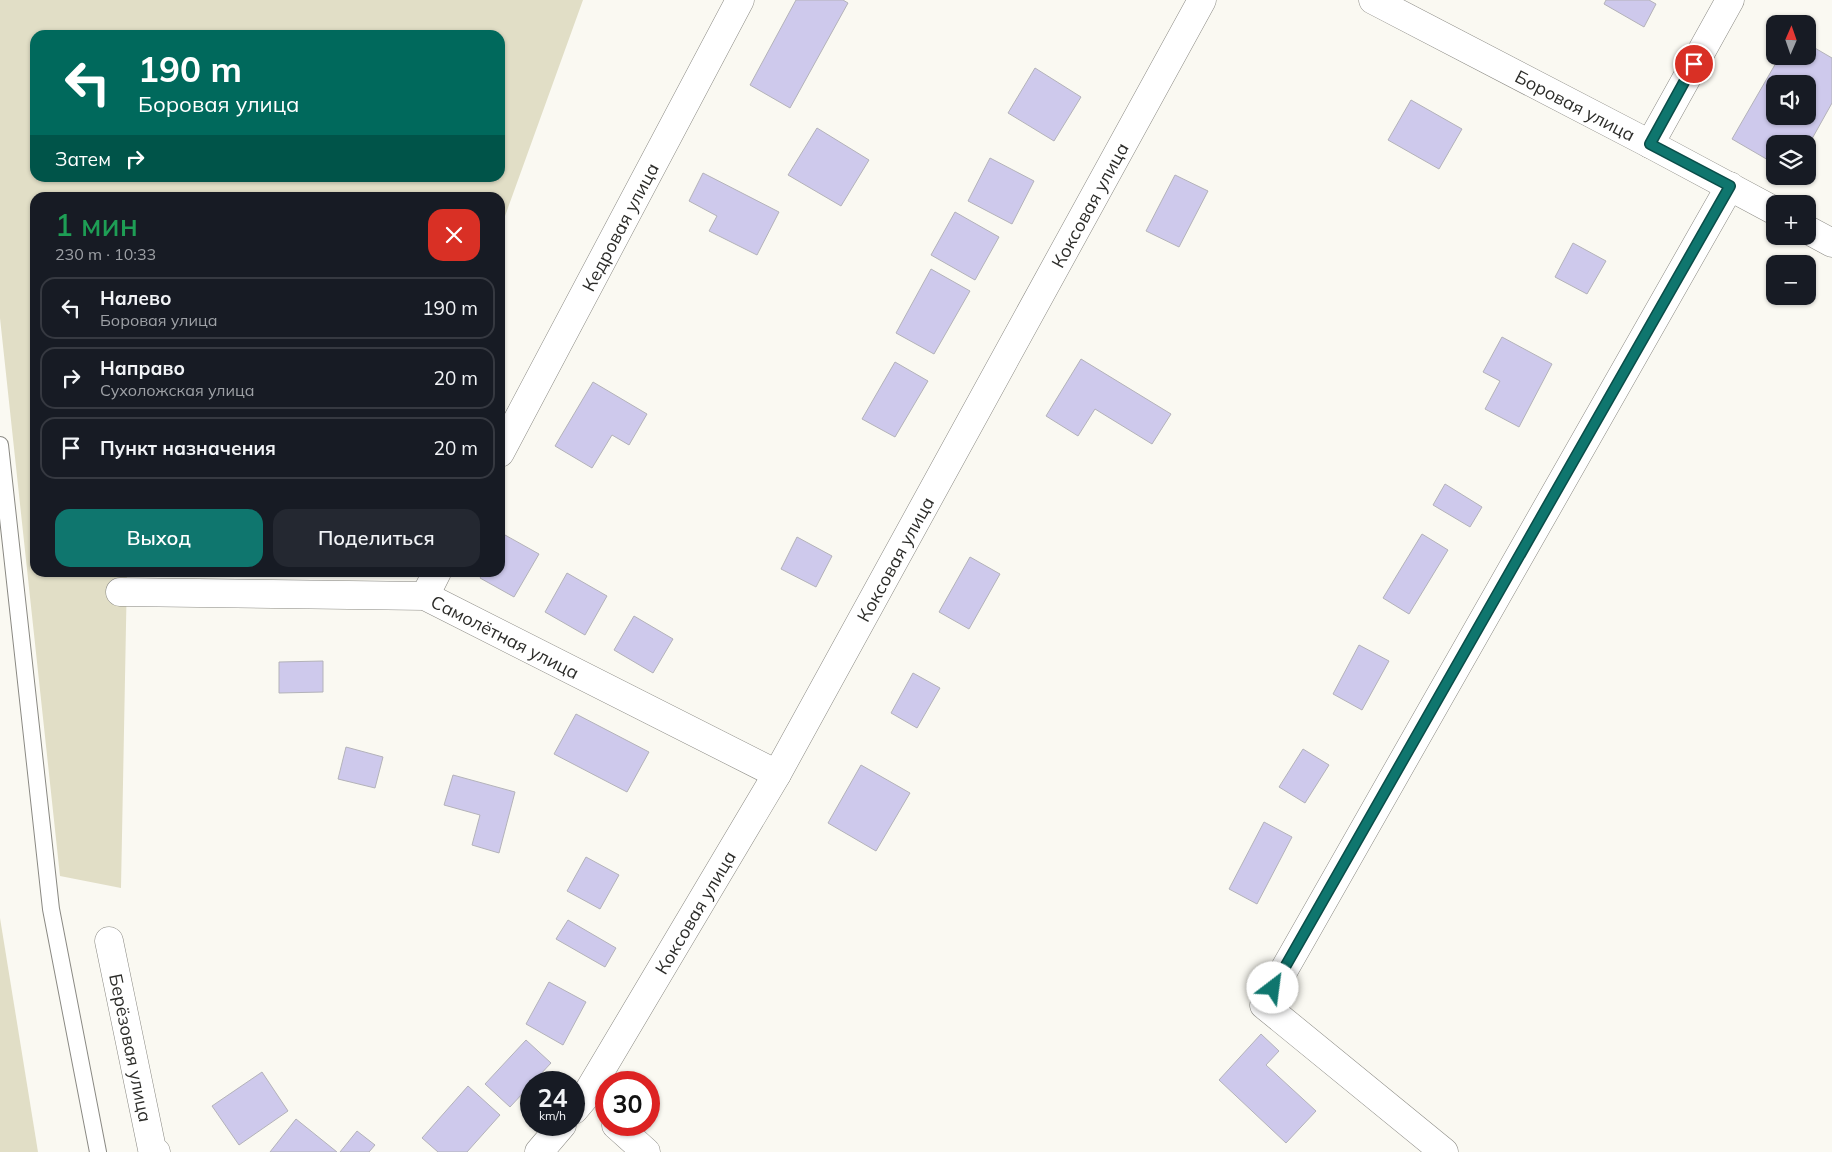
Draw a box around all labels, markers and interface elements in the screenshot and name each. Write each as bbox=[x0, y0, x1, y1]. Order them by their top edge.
north arrow bbox=[1766, 15, 1816, 65]
map controls bbox=[1766, 15, 1816, 305]
pin bbox=[1673, 43, 1715, 85]
text: 190 m bbox=[138, 47, 242, 91]
icon: left bbox=[55, 50, 120, 115]
icon: arrive bbox=[1680, 50, 1708, 78]
street label: Боровая улица bbox=[1511, 64, 1639, 146]
button: sound bbox=[1766, 75, 1816, 125]
text: Боровая улица bbox=[138, 90, 300, 118]
button: layers bbox=[1766, 135, 1816, 185]
street label: Коксовая улица bbox=[1046, 138, 1133, 272]
icon: right bbox=[121, 145, 149, 173]
text: Затем bbox=[55, 147, 111, 171]
street label: Кедровая улица bbox=[576, 159, 663, 295]
button: + bbox=[1766, 195, 1816, 245]
text: 1 мин bbox=[55, 206, 138, 244]
button: close bbox=[428, 209, 480, 261]
text: 230 m · 10:33 bbox=[55, 244, 156, 264]
button: − bbox=[1766, 255, 1816, 305]
text: Налево bbox=[100, 286, 172, 310]
icon: left bbox=[57, 294, 85, 322]
text: 190 m bbox=[422, 296, 478, 320]
text: Боровая улица bbox=[100, 310, 217, 330]
text: Направо bbox=[100, 356, 185, 380]
icon: right bbox=[57, 364, 85, 392]
text: 20 m bbox=[434, 366, 478, 390]
text: Сухоложская улица bbox=[100, 380, 255, 400]
icon: arrive bbox=[57, 434, 85, 462]
text: Пункт назначения bbox=[100, 436, 276, 460]
text: 20 m bbox=[434, 436, 478, 460]
street label: Коксовая улица bbox=[851, 492, 939, 626]
button: Выход bbox=[55, 509, 263, 567]
button: Поделиться bbox=[273, 509, 480, 567]
street label: Самолётная улица bbox=[427, 590, 583, 684]
street label: Коксовая улица bbox=[649, 846, 740, 978]
position arrow bbox=[1246, 961, 1298, 1013]
street label: Берёзовая улица bbox=[105, 972, 158, 1124]
speed limit sign: 30 bbox=[595, 1071, 660, 1136]
text: 24 bbox=[537, 1082, 568, 1113]
text: km/h bbox=[539, 1108, 566, 1123]

